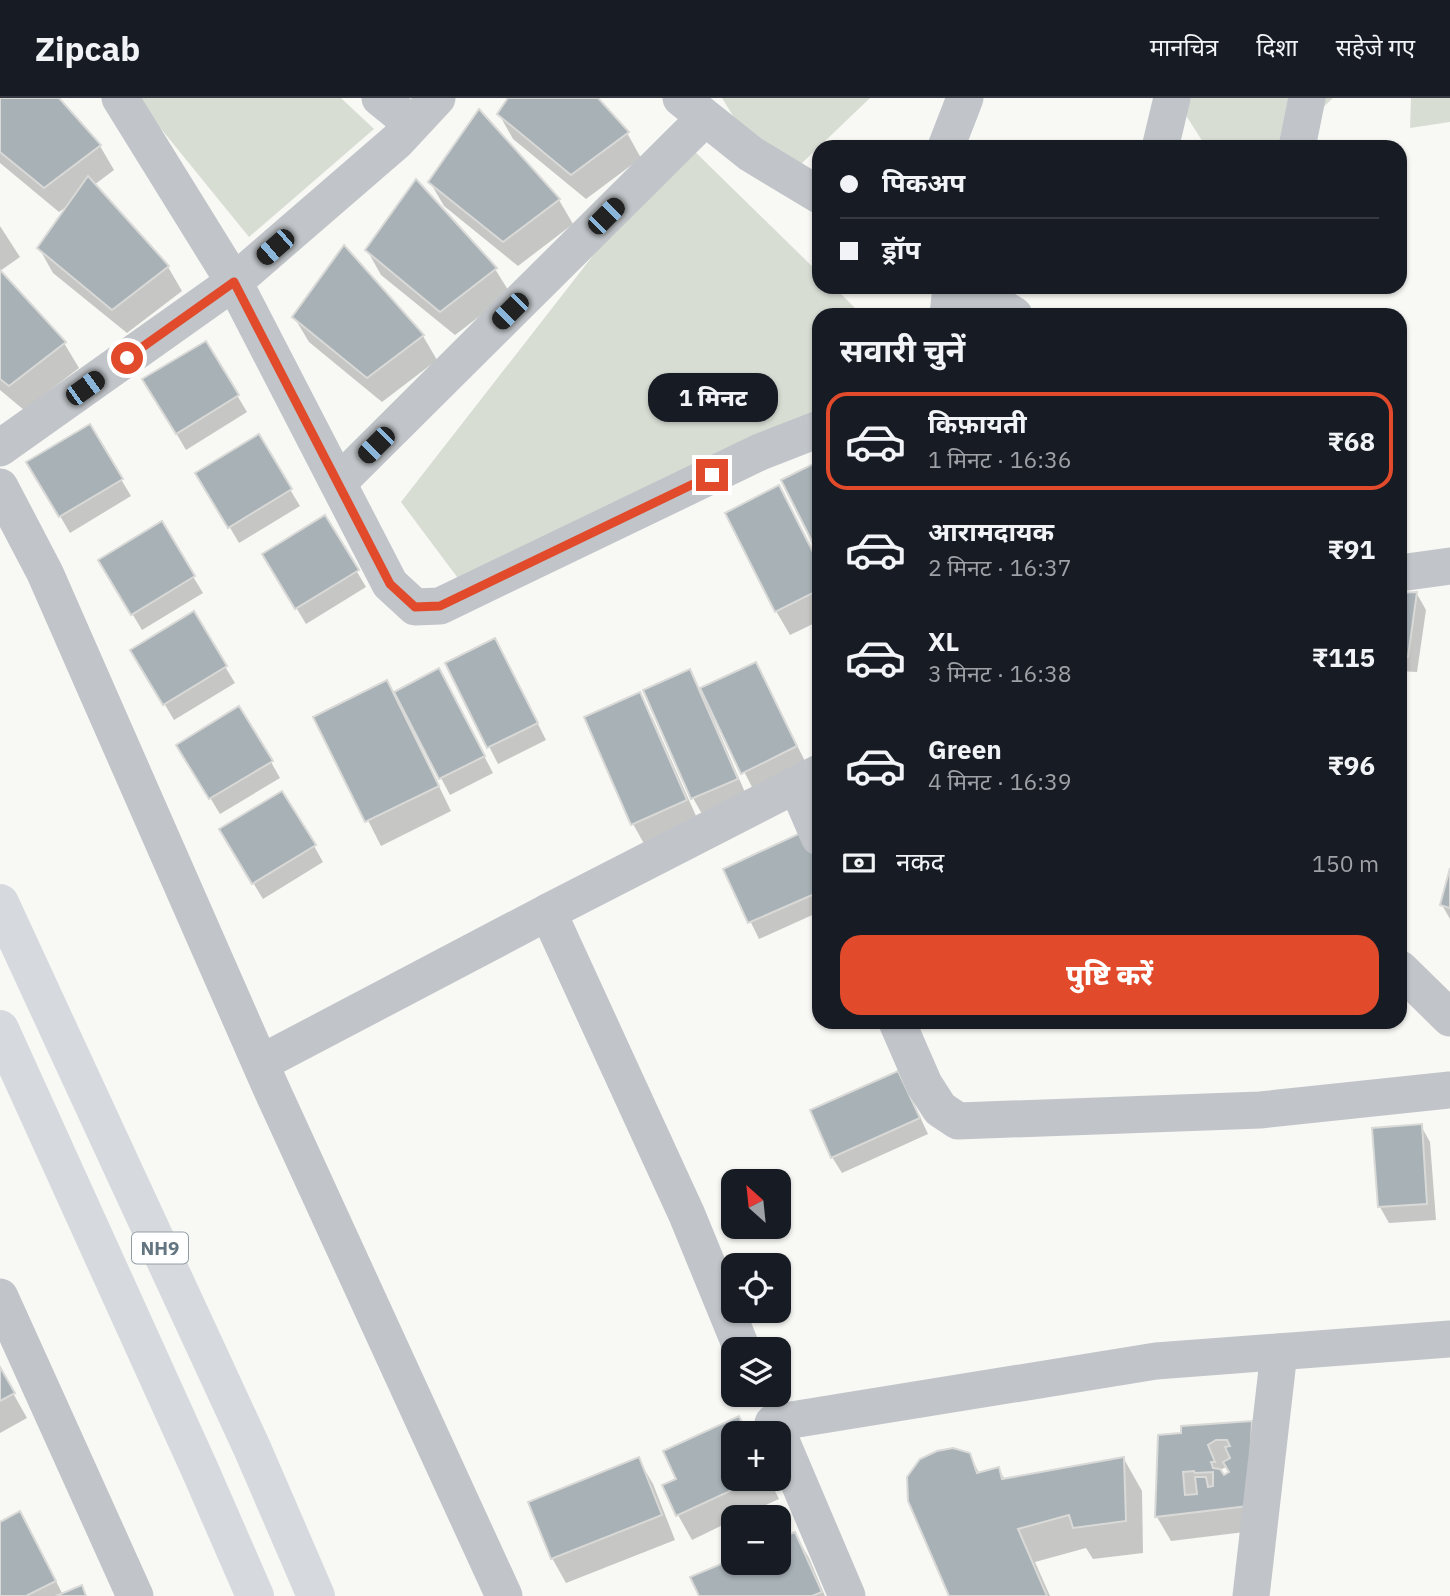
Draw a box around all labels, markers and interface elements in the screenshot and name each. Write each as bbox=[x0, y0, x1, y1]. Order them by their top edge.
text: Zipcab bbox=[35, 27, 140, 70]
text: मानचित्र bbox=[1150, 31, 1218, 63]
text: दिशा bbox=[1256, 31, 1298, 63]
text: सहेजे गए bbox=[1336, 31, 1415, 63]
text: पिकअप bbox=[882, 165, 965, 199]
car bbox=[584, 194, 629, 238]
car bbox=[253, 225, 298, 269]
text: ड्रॉप bbox=[882, 232, 920, 266]
car bbox=[488, 289, 533, 333]
text: सवारी चुनें bbox=[840, 329, 965, 371]
route start bbox=[111, 342, 143, 374]
car bbox=[62, 367, 109, 409]
callout: 1 मिनट bbox=[647, 374, 777, 422]
text: 1 मिनट bbox=[679, 382, 747, 412]
text: किफ़ायती bbox=[928, 406, 1027, 440]
icon: car bbox=[844, 410, 907, 473]
car bbox=[354, 423, 399, 467]
text: ₹68 bbox=[1327, 424, 1375, 458]
text: 1 मिनट · 16:36 bbox=[928, 444, 1072, 474]
route end bbox=[696, 459, 728, 491]
text: आरामदायक bbox=[928, 514, 1054, 548]
icon: car bbox=[844, 518, 907, 581]
text: ₹91 bbox=[1327, 532, 1375, 566]
text: 2 मिनट · 16:37 bbox=[928, 552, 1072, 582]
text: XL bbox=[928, 624, 959, 658]
icon: car bbox=[844, 626, 907, 689]
text: ₹115 bbox=[1312, 640, 1375, 674]
text: 3 मिनट · 16:38 bbox=[928, 658, 1072, 688]
text: Green bbox=[928, 732, 1002, 766]
icon: car bbox=[844, 734, 907, 797]
text: ₹96 bbox=[1327, 748, 1375, 782]
text: 4 मिनट · 16:39 bbox=[928, 766, 1072, 796]
icon: cash bbox=[840, 844, 878, 882]
text: नकद bbox=[896, 844, 944, 878]
text: 150 m bbox=[1312, 848, 1379, 878]
button: पुष्टि करें bbox=[840, 935, 1379, 1015]
north arrow bbox=[721, 1169, 791, 1239]
map controls bbox=[721, 1169, 791, 1575]
road number: NH9 bbox=[132, 1232, 188, 1264]
button: locate bbox=[721, 1253, 791, 1323]
button: layers bbox=[721, 1337, 791, 1407]
button: + bbox=[721, 1421, 791, 1491]
button: − bbox=[721, 1505, 791, 1575]

